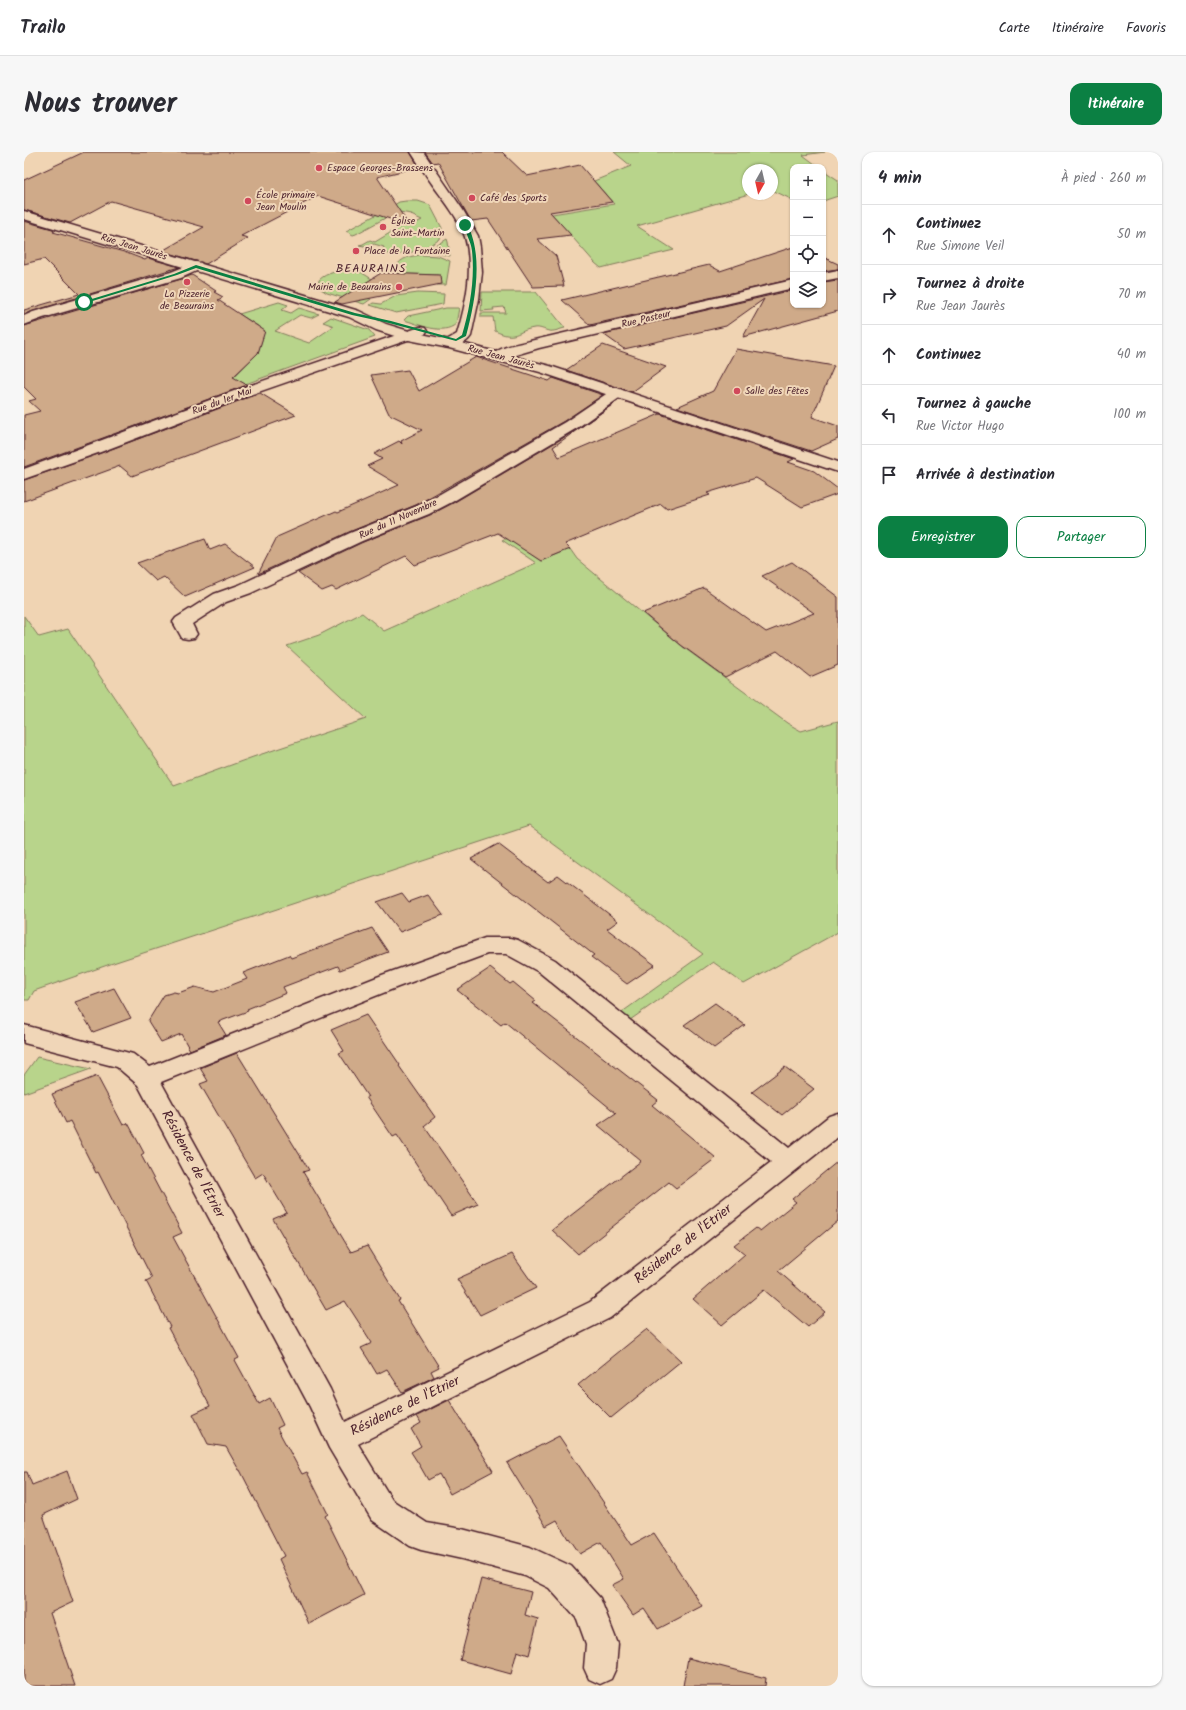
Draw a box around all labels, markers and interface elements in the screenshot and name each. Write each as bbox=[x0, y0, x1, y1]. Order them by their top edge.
text: Trailo bbox=[20, 13, 66, 43]
text: Carte bbox=[998, 17, 1030, 39]
text: Itinéraire bbox=[1052, 17, 1104, 39]
text: Favoris bbox=[1126, 17, 1166, 39]
text: Nous trouver bbox=[24, 82, 177, 127]
button: Itinéraire bbox=[1070, 83, 1162, 125]
place label: Espace Georges-Brassens bbox=[327, 160, 434, 176]
marker: Espace Georges-Brassens bbox=[314, 163, 324, 173]
north arrow bbox=[742, 164, 778, 200]
map controls bbox=[790, 164, 826, 308]
button: + bbox=[790, 164, 826, 200]
text: 4 min bbox=[878, 165, 922, 192]
text: À pied · 260 m bbox=[1061, 168, 1146, 189]
place label: École primaire Jean Moulin bbox=[256, 187, 316, 215]
place label: Café des Sports bbox=[480, 190, 547, 206]
marker: Café des Sports bbox=[467, 193, 477, 203]
marker: École primaire Jean Moulin bbox=[243, 196, 253, 206]
button: − bbox=[790, 200, 826, 236]
text: Continuez bbox=[916, 212, 981, 236]
place label: Église Saint-Martin bbox=[391, 213, 445, 241]
route end bbox=[456, 216, 474, 234]
marker: Église Saint-Martin bbox=[378, 222, 388, 232]
icon: ahead bbox=[878, 224, 900, 246]
text: 50 m bbox=[1117, 224, 1146, 245]
street label: Rue Jean Jaurès bbox=[99, 229, 170, 265]
button: locate bbox=[790, 236, 826, 272]
text: Rue Simone Veil bbox=[916, 236, 1004, 257]
place label: Place de la Fontaine bbox=[364, 243, 451, 259]
marker: Place de la Fontaine bbox=[351, 246, 361, 256]
district label: BEAURAINS bbox=[336, 259, 406, 278]
button: layers bbox=[790, 272, 826, 308]
text: Tournez à droite bbox=[916, 272, 1024, 296]
marker: La Pizzerie de Beaurains bbox=[182, 277, 192, 287]
place label: Mairie de Beaurains bbox=[308, 279, 392, 295]
marker: Mairie de Beaurains bbox=[394, 282, 404, 292]
icon: right bbox=[878, 284, 900, 306]
text: 70 m bbox=[1118, 284, 1146, 305]
place label: La Pizzerie de Beaurains bbox=[160, 286, 215, 314]
route start bbox=[75, 293, 93, 311]
text: Rue Jean Jaurès bbox=[916, 296, 1005, 317]
street label: Rue Pasteur bbox=[620, 305, 673, 332]
street label: Rue Jean Jaurès bbox=[466, 340, 537, 374]
text: Continuez bbox=[916, 343, 981, 367]
icon: ahead bbox=[878, 344, 900, 366]
text: 40 m bbox=[1117, 344, 1146, 365]
street label: Rue du 1er Mai bbox=[190, 383, 255, 419]
place label: Salle des Fêtes bbox=[745, 383, 809, 399]
marker: Salle des Fêtes bbox=[732, 386, 742, 396]
text: Tournez à gauche bbox=[916, 392, 1031, 416]
icon: left bbox=[878, 404, 900, 426]
text: 100 m bbox=[1113, 404, 1146, 425]
text: Rue Victor Hugo bbox=[916, 416, 1004, 437]
text: Arrivée à destination bbox=[916, 463, 1055, 487]
icon: arrive bbox=[878, 464, 900, 486]
street label: Rue du 11 Novembre bbox=[356, 494, 440, 543]
button: Enregistrer bbox=[878, 516, 1008, 558]
button: Partager bbox=[1016, 516, 1146, 558]
street label: Résidence de l'Etrier bbox=[155, 1106, 231, 1223]
street label: Résidence de l'Etrier bbox=[629, 1198, 738, 1289]
street label: Résidence de l'Etrier bbox=[347, 1369, 465, 1442]

